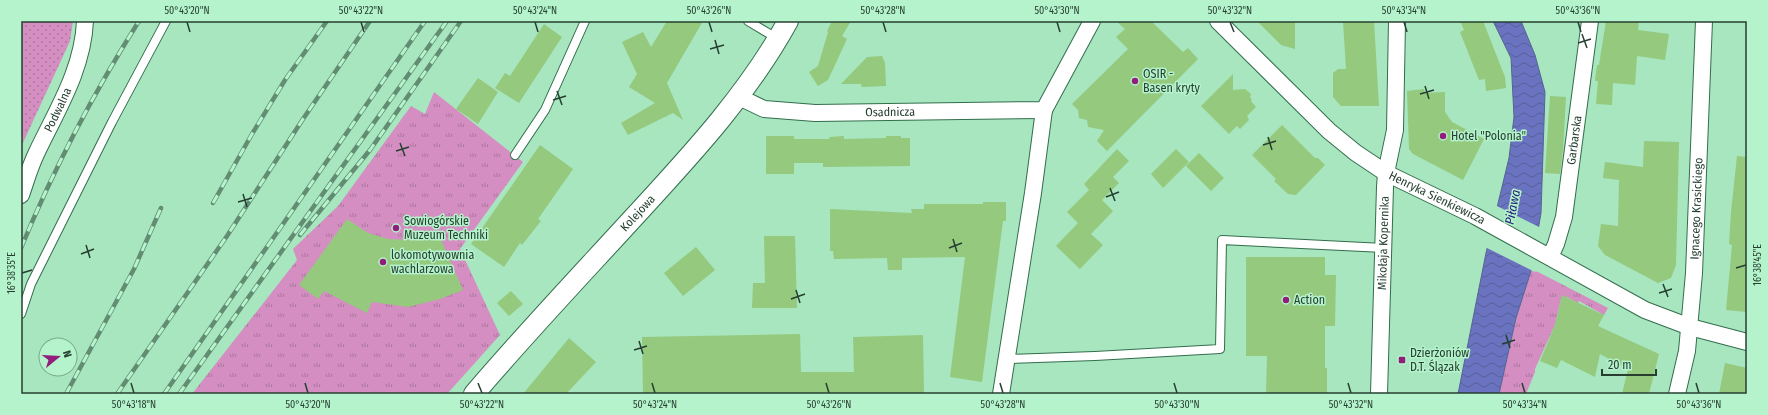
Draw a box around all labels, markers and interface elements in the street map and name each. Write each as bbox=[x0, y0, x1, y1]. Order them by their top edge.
text: 50°43'20"N bbox=[164, 5, 210, 17]
text: 50°43'22"N bbox=[339, 5, 383, 17]
text: 50°43'24"N bbox=[513, 5, 557, 17]
text: 50°43'26"N bbox=[687, 5, 731, 17]
text: 50°43'28"N bbox=[861, 5, 905, 17]
text: 50°43'30"N bbox=[1034, 5, 1080, 17]
text: 50°43'32"N bbox=[1208, 5, 1252, 17]
text: 50°43'34"N bbox=[1382, 5, 1426, 17]
text: 50°43'36"N bbox=[1556, 5, 1600, 17]
place label: OSIR - Basen kryty bbox=[1143, 67, 1201, 95]
marker: OSIR - Basen kryty bbox=[1130, 76, 1140, 86]
street label: Podwalna bbox=[41, 85, 74, 134]
street label: Osadnicza bbox=[865, 105, 915, 119]
street label: Garbarska bbox=[1564, 115, 1584, 166]
place label: Hotel "Polonia" bbox=[1451, 129, 1526, 143]
marker: Hotel "Polonia" bbox=[1438, 131, 1448, 141]
street label: Ignacego Krasickiego bbox=[1688, 157, 1706, 260]
street label: Henryka Sienkiewicza bbox=[1387, 168, 1488, 227]
water label: Piława bbox=[1502, 188, 1523, 226]
street label: Kolejowa bbox=[617, 192, 658, 234]
street label: Mikołaja Kopernika bbox=[1375, 196, 1392, 290]
place label: Sowiogórskie Muzeum Techniki bbox=[404, 214, 488, 242]
marker: Sowiogórskie Muzeum Techniki bbox=[391, 223, 401, 233]
text: 16°38'45"E bbox=[1752, 244, 1764, 286]
place label: lokomotywownia wachlarzowa bbox=[391, 248, 474, 276]
text: 16°38'35"E bbox=[6, 252, 18, 294]
marker: lokomotywownia wachlarzowa bbox=[378, 257, 388, 267]
place label: Action bbox=[1294, 293, 1325, 307]
marker: Action bbox=[1281, 295, 1291, 305]
north arrow bbox=[38, 337, 78, 377]
place label: Dzierżoniów D.T. Ślązak bbox=[1410, 346, 1469, 374]
text: N bbox=[60, 349, 74, 359]
scale bar bbox=[1602, 351, 1656, 377]
marker: Dzierżoniów D.T. Ślązak bbox=[1397, 355, 1407, 365]
text: 20 m bbox=[1608, 358, 1632, 372]
text: 50°43'18"N bbox=[112, 399, 156, 411]
text: 50°43'20"N bbox=[285, 399, 331, 411]
text: 50°43'22"N bbox=[460, 399, 504, 411]
text: 50°43'24"N bbox=[633, 399, 677, 411]
text: 50°43'26"N bbox=[807, 399, 851, 411]
text: 50°43'28"N bbox=[981, 399, 1025, 411]
text: 50°43'30"N bbox=[1154, 399, 1200, 411]
text: 50°43'32"N bbox=[1329, 399, 1373, 411]
text: 50°43'34"N bbox=[1503, 399, 1547, 411]
text: 50°43'36"N bbox=[1677, 399, 1721, 411]

